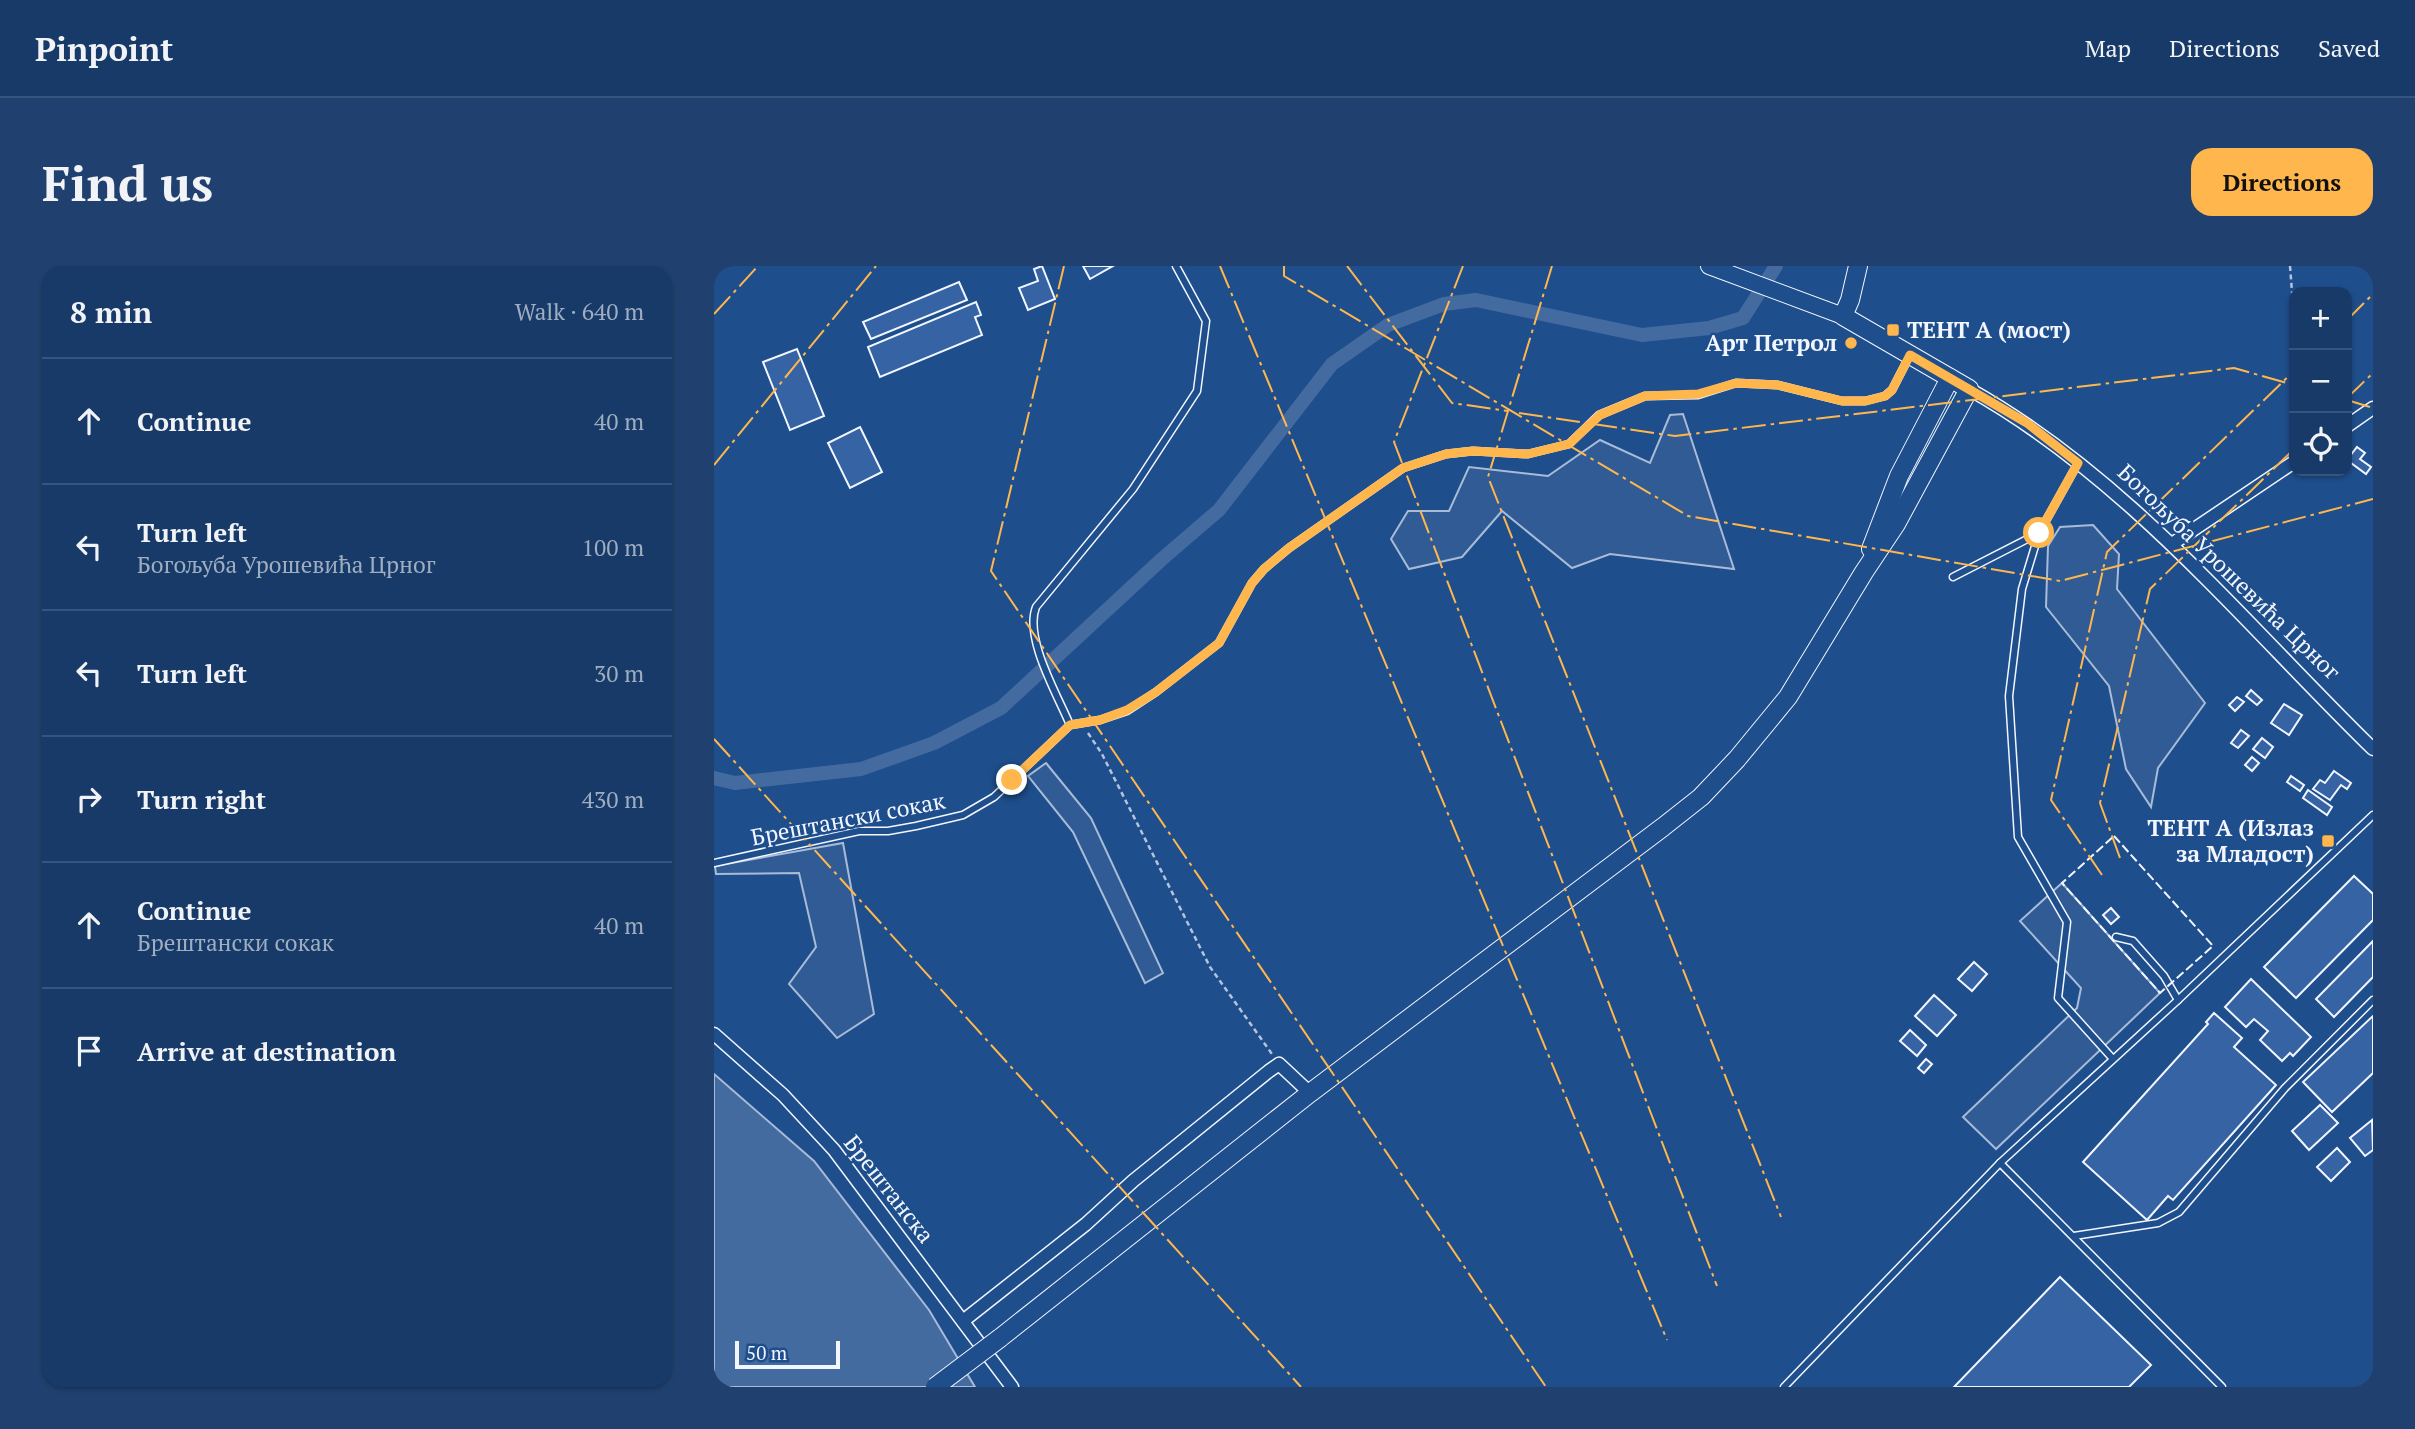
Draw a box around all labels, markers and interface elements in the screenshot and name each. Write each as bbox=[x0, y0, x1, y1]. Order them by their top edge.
text: Pinpoint bbox=[35, 27, 173, 70]
text: Map bbox=[2085, 32, 2131, 64]
text: Directions bbox=[2169, 32, 2280, 64]
text: Saved bbox=[2318, 32, 2380, 64]
button: Directions bbox=[2191, 148, 2373, 216]
text: Find us bbox=[42, 150, 213, 215]
map controls bbox=[2289, 287, 2352, 476]
button: + bbox=[2289, 287, 2352, 350]
text: 8 min bbox=[70, 292, 152, 332]
text: Walk · 640 m bbox=[515, 296, 644, 327]
place label: ТЕНТ А (мост) bbox=[1907, 314, 2071, 345]
marker: ТЕНТ А (мост) bbox=[1885, 322, 1901, 338]
place label: Арт Петрол bbox=[1705, 327, 1837, 358]
marker: Арт Петрол bbox=[1843, 335, 1859, 351]
button: − bbox=[2289, 350, 2352, 413]
icon: ahead bbox=[70, 402, 108, 440]
text: Continue bbox=[137, 404, 251, 438]
text: 40 m bbox=[594, 406, 644, 437]
button: locate bbox=[2289, 413, 2352, 476]
street label: Богољуба Урошевића Црног bbox=[2111, 457, 2348, 687]
text: Turn left bbox=[137, 515, 247, 549]
route start bbox=[2023, 517, 2054, 548]
icon: left bbox=[70, 528, 108, 566]
text: 100 m bbox=[582, 532, 644, 563]
text: Богољуба Урошевића Црног bbox=[137, 549, 436, 580]
icon: left bbox=[70, 654, 108, 692]
text: Turn left bbox=[137, 656, 247, 690]
text: 30 m bbox=[594, 658, 644, 689]
route end bbox=[996, 764, 1027, 795]
icon: right bbox=[70, 780, 108, 818]
text: Turn right bbox=[137, 782, 266, 816]
text: 430 m bbox=[582, 784, 644, 815]
street label: Брештански сокак bbox=[748, 784, 948, 853]
place label: ТЕНТ А (Излаз за Младост) bbox=[2147, 812, 2314, 869]
marker: ТЕНТ А (Излаз за Младост) bbox=[2320, 833, 2336, 849]
text: Continue bbox=[137, 893, 251, 927]
icon: ahead bbox=[70, 906, 108, 944]
text: 40 m bbox=[594, 910, 644, 941]
text: Брештански сокак bbox=[137, 927, 334, 958]
icon: arrive bbox=[70, 1032, 108, 1070]
text: Arrive at destination bbox=[137, 1034, 396, 1068]
street label: Брештанска bbox=[837, 1128, 942, 1250]
scale bar bbox=[735, 1338, 840, 1370]
text: 50 m bbox=[746, 1340, 787, 1365]

